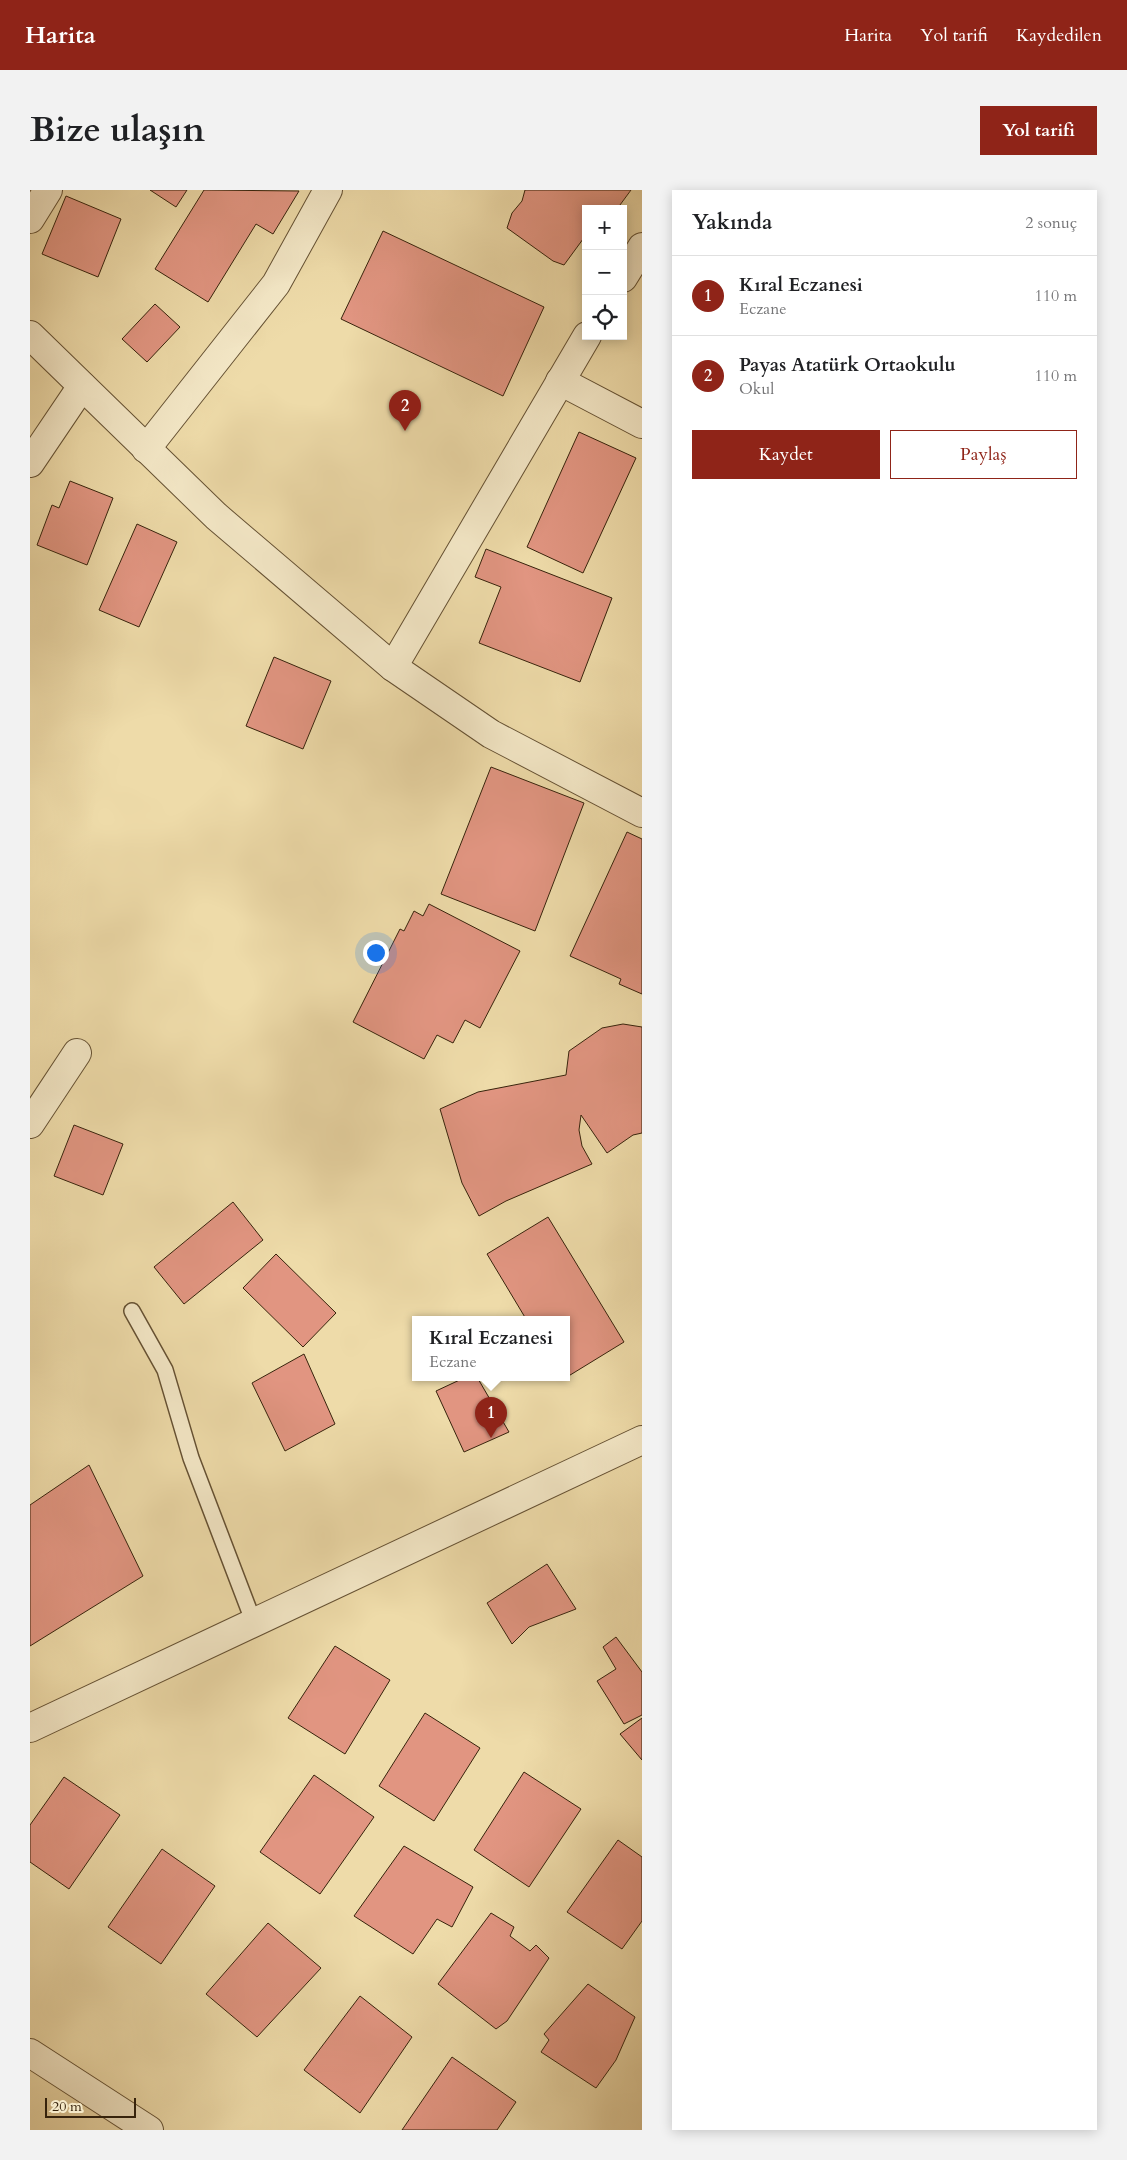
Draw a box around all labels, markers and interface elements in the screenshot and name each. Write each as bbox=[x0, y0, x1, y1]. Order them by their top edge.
text: Harita bbox=[25, 19, 96, 52]
text: Harita bbox=[844, 23, 892, 48]
text: Yol tarifi bbox=[920, 23, 988, 48]
text: Kaydedilen bbox=[1016, 23, 1102, 48]
text: Bize ulaşın bbox=[30, 106, 205, 154]
button: Yol tarifi bbox=[980, 106, 1097, 155]
map controls bbox=[582, 205, 627, 340]
button: + bbox=[582, 205, 627, 250]
text: Yakında bbox=[692, 208, 772, 237]
text: 2 sonuç bbox=[1025, 212, 1077, 234]
button: − bbox=[582, 250, 627, 295]
text: Kıral Eczanesi bbox=[739, 272, 863, 298]
text: 1 bbox=[704, 285, 712, 307]
text: 110 m bbox=[1035, 285, 1077, 307]
button: locate bbox=[582, 295, 627, 340]
text: Eczane bbox=[739, 298, 787, 320]
text: Payas Atatürk Ortaokulu bbox=[739, 352, 956, 378]
text: 2 bbox=[704, 365, 712, 387]
text: 110 m bbox=[1035, 365, 1077, 387]
text: Okul bbox=[739, 378, 774, 400]
pin: 2 bbox=[389, 390, 421, 431]
button: Kaydet bbox=[692, 430, 880, 479]
button: Paylaş bbox=[890, 430, 1077, 479]
your location bbox=[363, 940, 389, 966]
popup bbox=[412, 1316, 570, 1381]
text: Kıral Eczanesi bbox=[429, 1325, 553, 1351]
text: Eczane bbox=[429, 1351, 477, 1373]
pin: 1 bbox=[475, 1397, 507, 1438]
scale bar bbox=[45, 2095, 136, 2118]
text: 20 m bbox=[52, 2097, 82, 2116]

